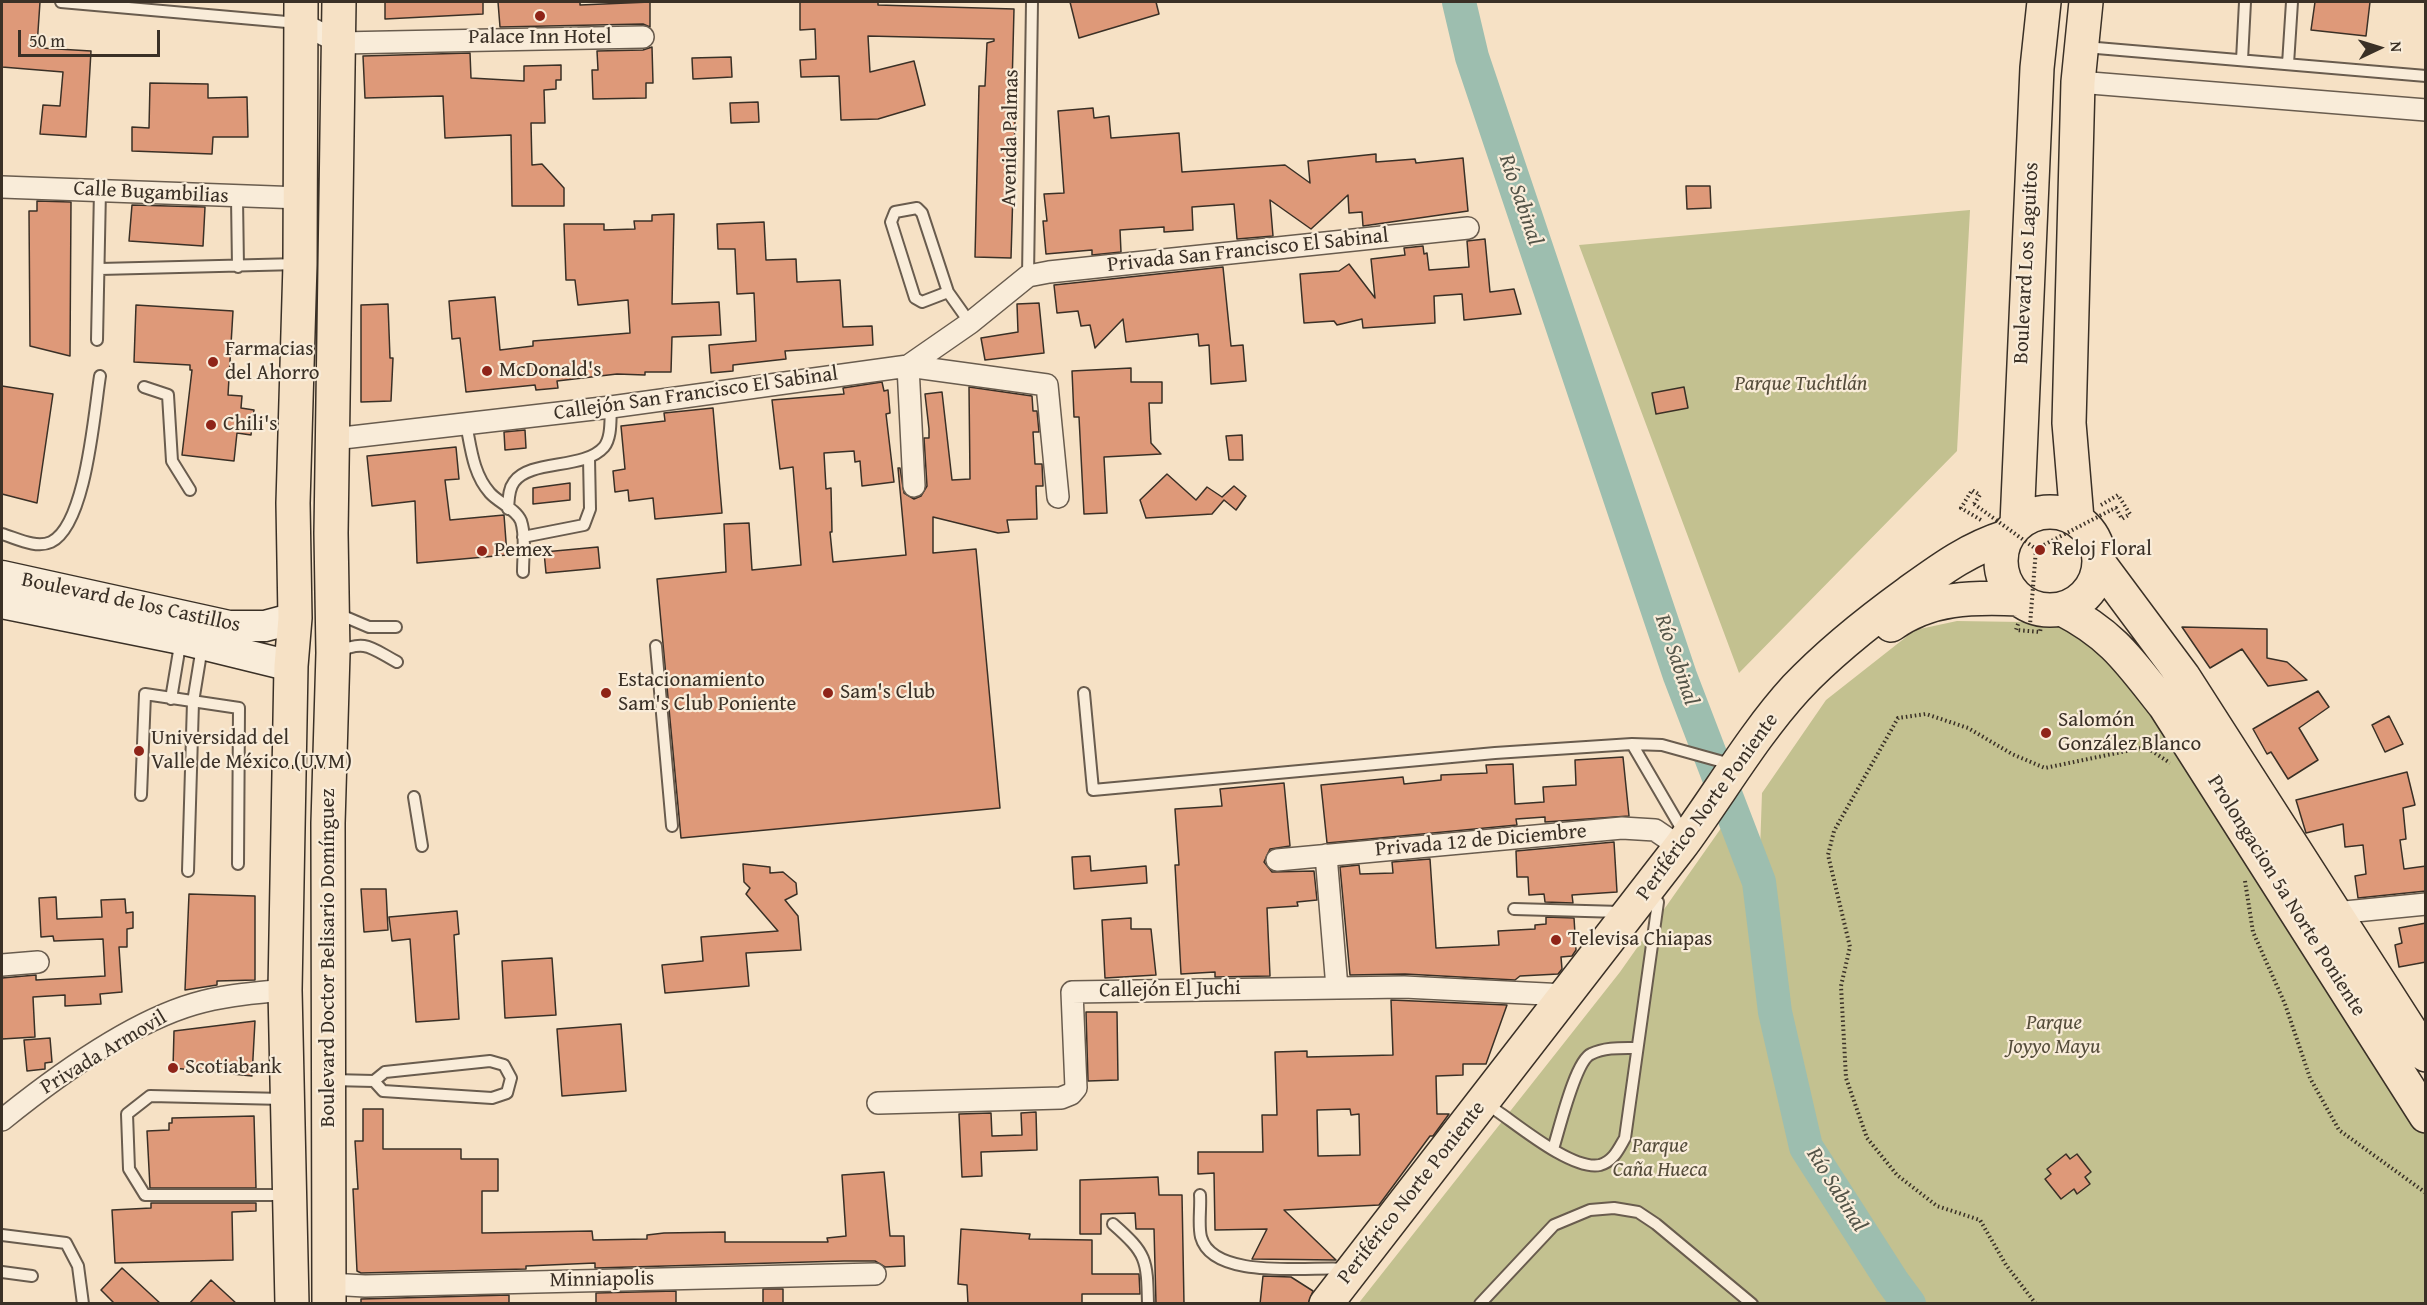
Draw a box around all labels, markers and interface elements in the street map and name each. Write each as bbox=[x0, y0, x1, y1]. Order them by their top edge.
marker: Palace Inn Hotel bbox=[533, 9, 547, 23]
scale bar bbox=[21, 18, 164, 56]
north arrow bbox=[2349, 18, 2409, 78]
place label: Palace Inn Hotel bbox=[468, 25, 612, 51]
text: 50 m bbox=[29, 27, 65, 54]
text: N bbox=[2385, 41, 2409, 53]
street label: Avenida Palmas bbox=[997, 69, 1025, 207]
water label: Río Sabinal bbox=[1492, 151, 1548, 249]
street label: Boulevard Los Laguitos bbox=[2009, 161, 2045, 365]
street label: Calle Bugambilias bbox=[73, 176, 229, 210]
street label: Privada San Francisco El Sabinal bbox=[1106, 224, 1390, 278]
place label: Farmacias del Ahorro bbox=[225, 337, 320, 387]
marker: Farmacias del Ahorro bbox=[206, 355, 220, 369]
place label: McDonald's bbox=[499, 358, 602, 384]
street label: Callejón San Francisco El Sabinal bbox=[552, 362, 840, 426]
marker: McDonald's bbox=[480, 364, 494, 378]
park label: Parque Tuchtlán bbox=[1735, 372, 1867, 398]
place label: Chili's bbox=[223, 412, 278, 438]
marker: Chili's bbox=[204, 418, 218, 432]
place label: Reloj Floral bbox=[2052, 537, 2152, 563]
place label: Pemex bbox=[494, 538, 553, 564]
marker: Reloj Floral bbox=[2033, 543, 2047, 557]
marker: Pemex bbox=[475, 544, 489, 558]
street label: Boulevard de los Castillos bbox=[19, 567, 243, 639]
water label: Río Sabinal bbox=[1648, 611, 1704, 709]
place label: Estacionamiento Sam's Club Poniente bbox=[618, 668, 796, 718]
place label: Sam's Club bbox=[840, 680, 935, 706]
marker: Estacionamiento Sam's Club Poniente bbox=[599, 686, 613, 700]
marker: Sam's Club bbox=[821, 686, 835, 700]
place label: Salomón González Blanco bbox=[2058, 708, 2201, 758]
street label: Periférico Norte Poniente bbox=[1632, 709, 1784, 905]
place label: Universidad del Valle de México (UVM) bbox=[151, 726, 352, 776]
marker: Salomón González Blanco bbox=[2039, 726, 2053, 740]
marker: Universidad del Valle de México (UVM) bbox=[132, 744, 146, 758]
street label: Prolongacion 5a Norte Poniente bbox=[2201, 771, 2371, 1021]
street label: Boulevard Doctor Belisario Domínguez bbox=[316, 788, 342, 1128]
street label: Privada 12 de Diciembre bbox=[1374, 819, 1588, 863]
place label: Televisa Chiapas bbox=[1568, 927, 1712, 953]
marker: Televisa Chiapas bbox=[1549, 933, 1563, 947]
street label: Callejón El Juchi bbox=[1099, 976, 1241, 1004]
street label: Privada Armovil bbox=[36, 1005, 172, 1101]
park label: Parque Joyyo Mayu bbox=[2007, 1011, 2101, 1061]
place label: Scotiabank bbox=[185, 1055, 282, 1081]
marker: Scotiabank bbox=[166, 1061, 180, 1075]
street label: Periférico Norte Poniente bbox=[1333, 1097, 1491, 1289]
park label: Parque Caña Hueca bbox=[1613, 1134, 1707, 1184]
water label: Río Sabinal bbox=[1800, 1143, 1872, 1237]
street label: Minniapolis bbox=[549, 1266, 655, 1294]

